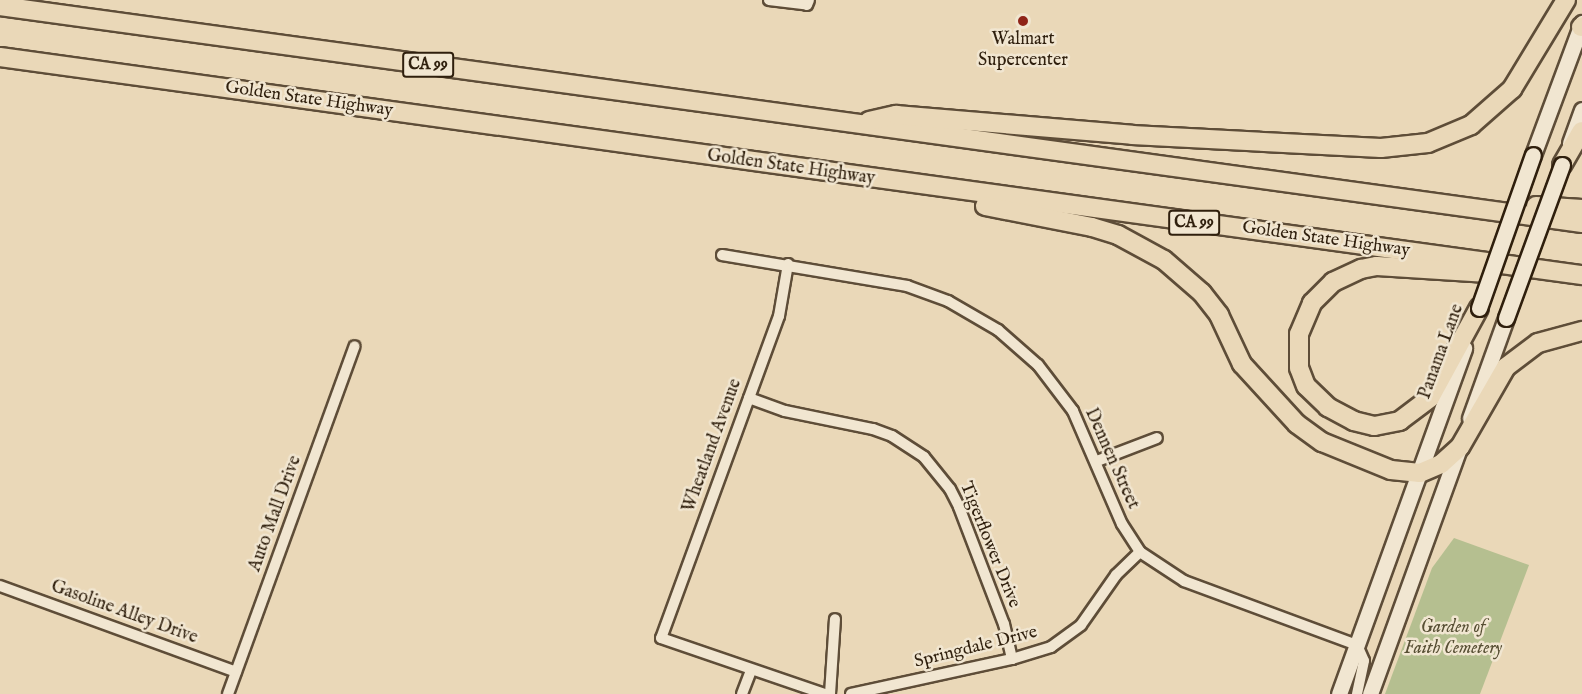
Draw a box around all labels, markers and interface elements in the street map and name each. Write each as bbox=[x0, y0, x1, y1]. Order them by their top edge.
marker: Walmart Supercenter bbox=[1016, 14, 1030, 28]
place label: Walmart Supercenter bbox=[978, 30, 1068, 72]
road number: CA 99 bbox=[401, 52, 455, 78]
street label: Golden State Highway bbox=[224, 78, 394, 122]
street label: Golden State Highway bbox=[706, 146, 876, 190]
road number: CA 99 bbox=[1167, 210, 1221, 236]
street label: Golden State Highway bbox=[1241, 218, 1411, 262]
street label: Panama Lane bbox=[1415, 302, 1469, 402]
street label: Wheatland Avenue bbox=[679, 376, 747, 516]
street label: Dennen Street bbox=[1079, 405, 1143, 513]
street label: Auto Mall Drive bbox=[245, 453, 307, 575]
street label: Tigerflower Drive bbox=[954, 479, 1024, 611]
street label: Gasoline Alley Drive bbox=[48, 576, 200, 650]
park label: Garden of Faith Cemetery bbox=[1404, 618, 1502, 660]
street label: Springdale Drive bbox=[912, 622, 1040, 674]

